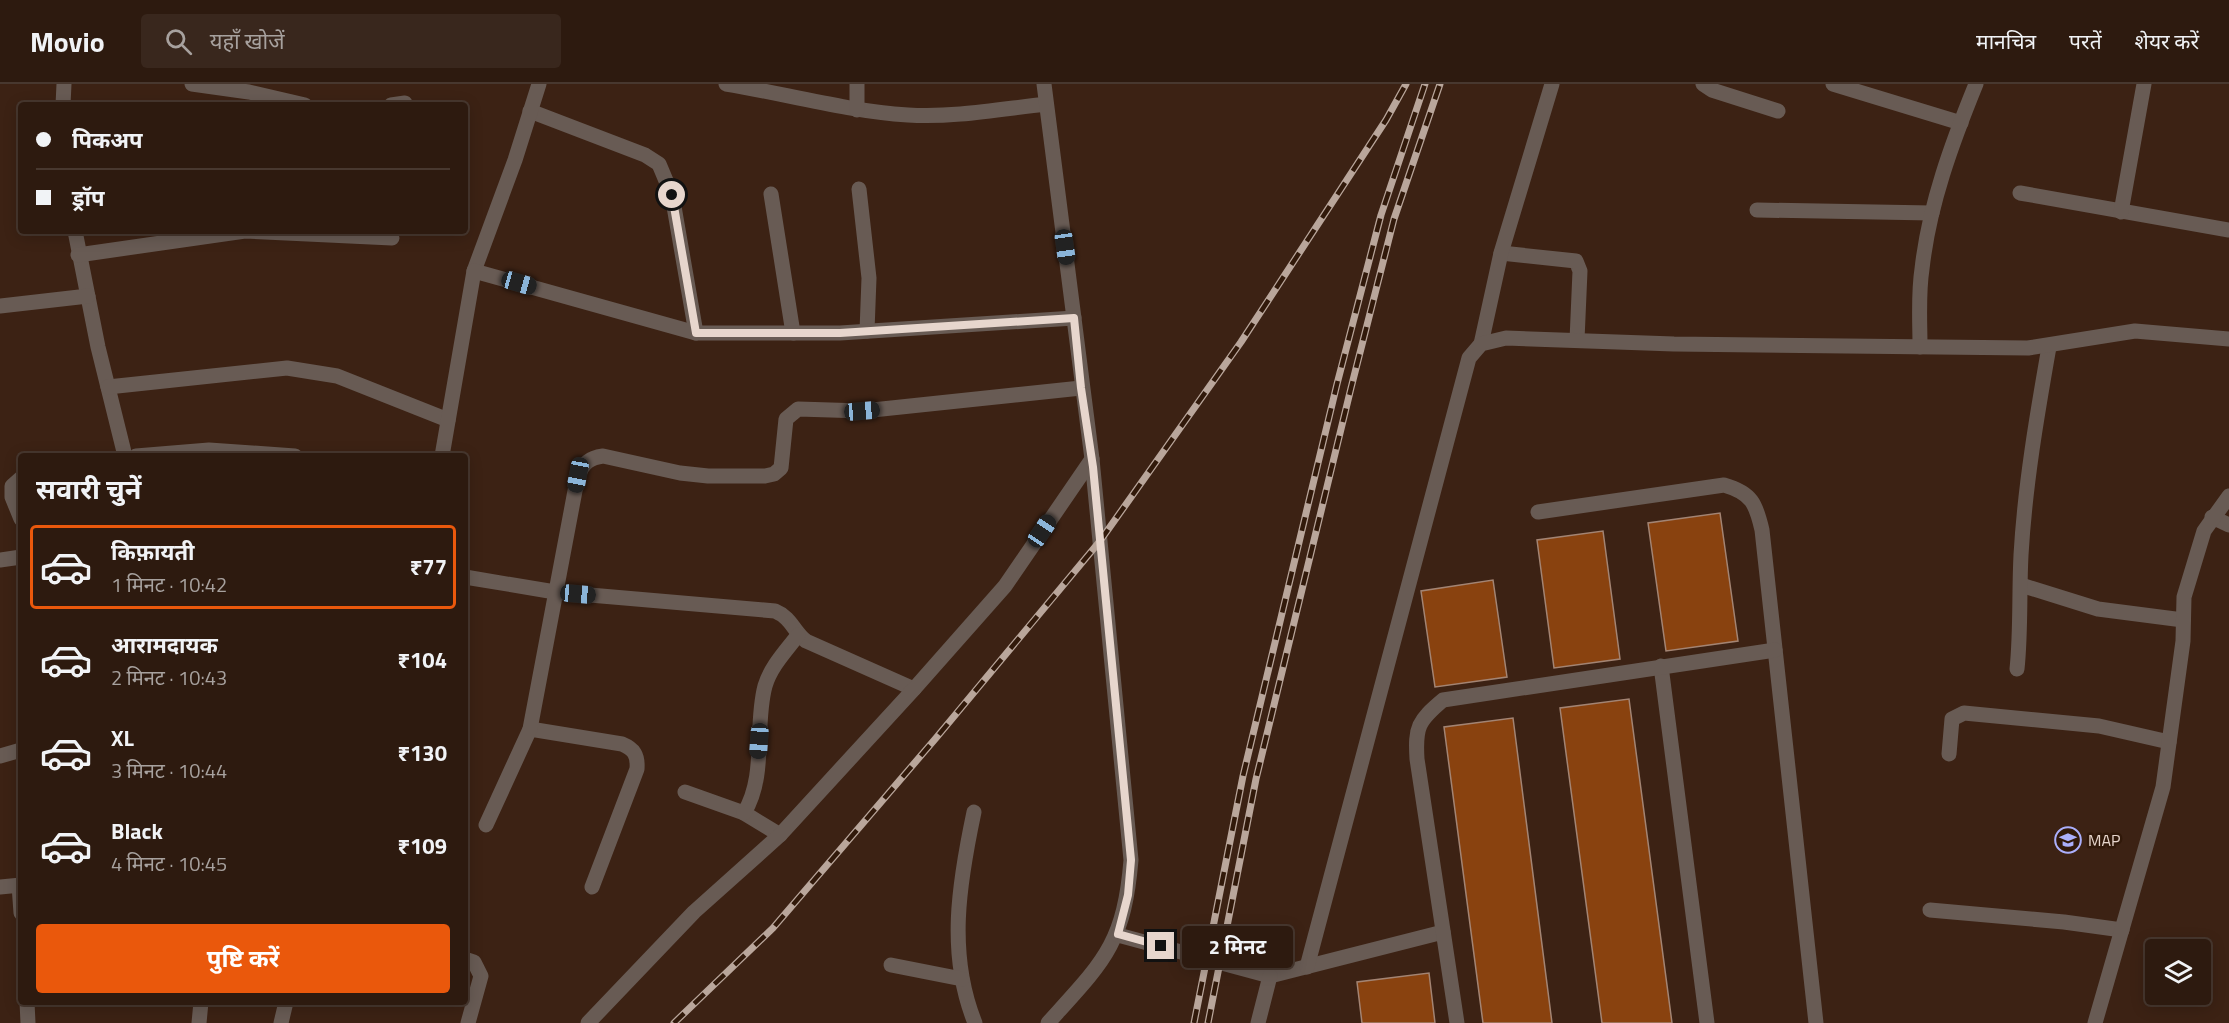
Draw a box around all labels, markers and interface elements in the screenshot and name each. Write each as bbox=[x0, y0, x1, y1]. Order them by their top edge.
search box bbox=[141, 14, 561, 68]
text: Movio bbox=[30, 20, 105, 63]
text: यहाँ खोजें bbox=[210, 24, 285, 58]
icon: search bbox=[162, 25, 195, 58]
text: मानचित्र bbox=[1976, 25, 2036, 57]
text: परतें bbox=[2069, 25, 2102, 57]
text: शेयर करें bbox=[2135, 25, 2199, 57]
text: पिकअप bbox=[72, 123, 143, 157]
text: ड्रॉप bbox=[72, 181, 105, 215]
route start bbox=[658, 181, 685, 208]
car bbox=[1054, 228, 1076, 266]
car bbox=[499, 269, 539, 297]
car bbox=[843, 400, 881, 422]
car bbox=[566, 456, 590, 494]
text: सवारी चुनें bbox=[36, 468, 141, 509]
car bbox=[1024, 511, 1060, 551]
text: किफ़ायती bbox=[111, 535, 195, 569]
icon: car bbox=[39, 540, 93, 594]
text: ₹77 bbox=[410, 550, 447, 584]
text: 1 मिनट · 10:42 bbox=[111, 569, 227, 600]
car bbox=[559, 583, 597, 605]
text: आरामदायक bbox=[111, 628, 218, 662]
icon: car bbox=[39, 633, 93, 687]
text: ₹104 bbox=[397, 643, 447, 677]
text: 2 मिनट · 10:43 bbox=[111, 662, 227, 693]
text: XL bbox=[111, 721, 134, 755]
car bbox=[749, 722, 769, 760]
icon: car bbox=[39, 726, 93, 780]
text: ₹130 bbox=[397, 736, 447, 770]
text: 3 मिनट · 10:44 bbox=[111, 755, 227, 786]
text: Black bbox=[111, 814, 163, 848]
icon: car bbox=[39, 819, 93, 873]
school or university icon: MAP bbox=[2053, 825, 2083, 855]
place label: MAP bbox=[2088, 828, 2120, 852]
text: ₹109 bbox=[397, 829, 447, 863]
text: 4 मिनट · 10:45 bbox=[111, 848, 227, 879]
button: पुष्टि करें bbox=[36, 924, 450, 993]
callout: 2 मिनट bbox=[1182, 925, 1293, 967]
text: 2 मिनट bbox=[1209, 931, 1266, 962]
route end bbox=[1147, 932, 1174, 959]
map controls bbox=[2145, 939, 2211, 1005]
button: layers bbox=[2145, 939, 2211, 1005]

